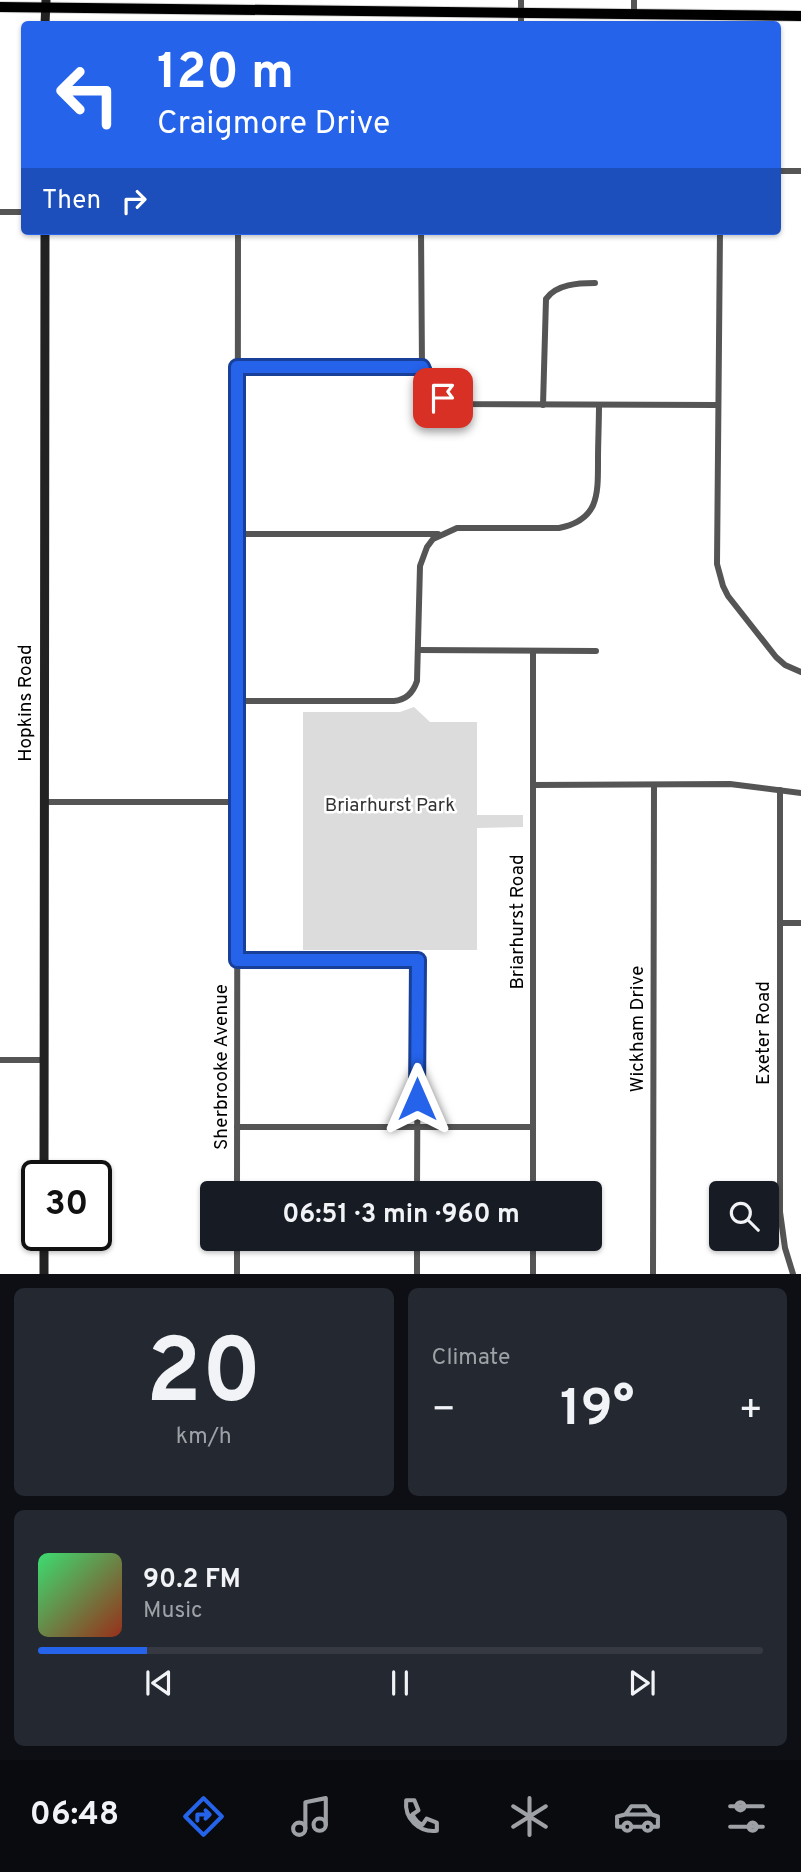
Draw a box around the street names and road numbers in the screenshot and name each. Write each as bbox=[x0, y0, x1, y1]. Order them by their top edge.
street label: Hopkins Road bbox=[14, 644, 38, 762]
street label: Briarhurst Road bbox=[506, 854, 530, 990]
street label: Wickham Drive bbox=[626, 966, 650, 1092]
street label: Exeter Road bbox=[752, 981, 776, 1085]
street label: Sherbrooke Avenue bbox=[210, 984, 234, 1150]

